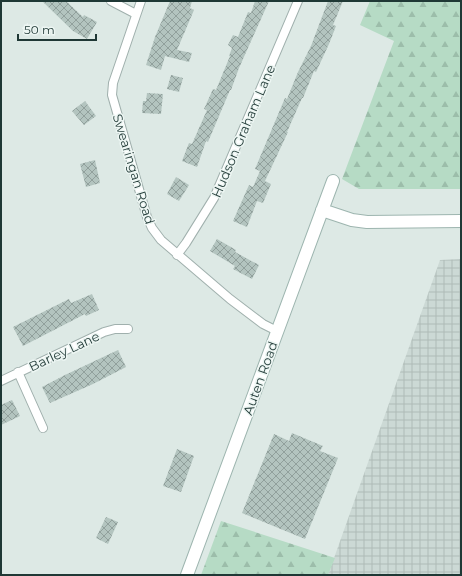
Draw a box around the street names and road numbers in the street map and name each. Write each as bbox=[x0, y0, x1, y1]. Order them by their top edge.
street label: Hudson Graham Lane bbox=[208, 62, 278, 200]
street label: Swearingan Road bbox=[110, 112, 158, 226]
street label: Barley Lane bbox=[26, 328, 102, 374]
street label: Auten Road bbox=[239, 339, 281, 417]

